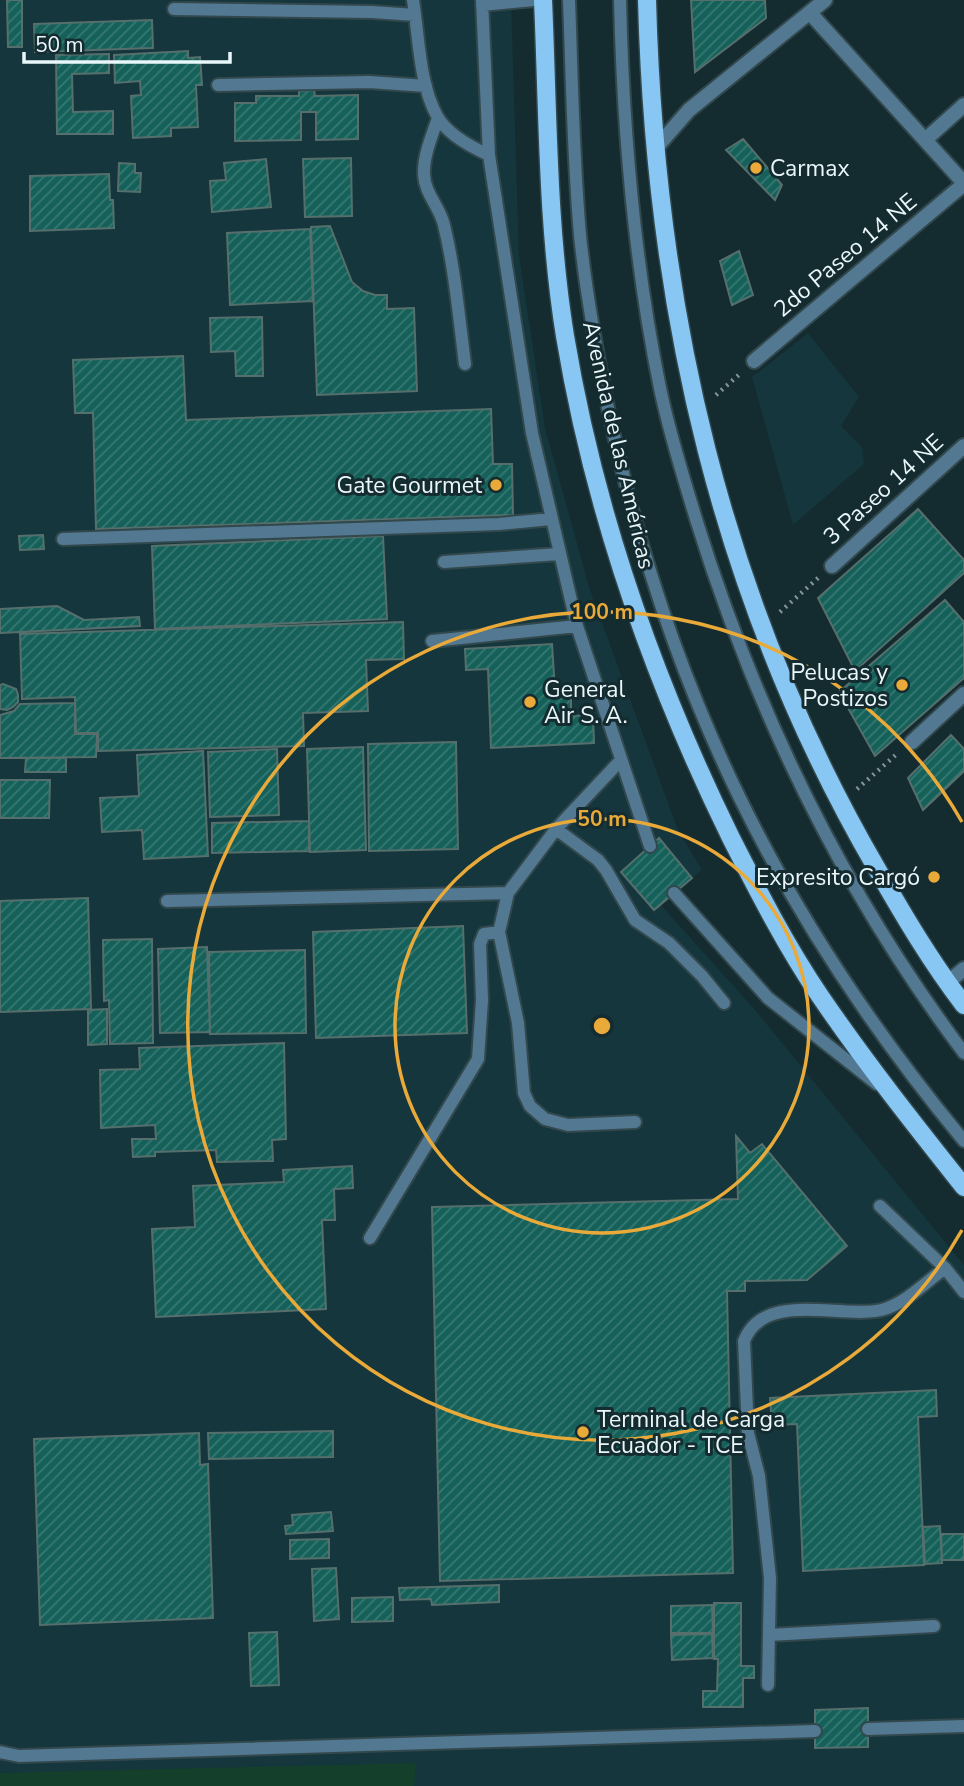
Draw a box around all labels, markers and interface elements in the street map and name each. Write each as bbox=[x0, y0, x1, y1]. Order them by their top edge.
scale bar bbox=[24, 21, 231, 65]
text: 50 m bbox=[35, 31, 84, 59]
place label: Carmax bbox=[770, 153, 849, 184]
marker: Carmax bbox=[748, 160, 764, 176]
street label: 2do Paseo 14 NE bbox=[767, 186, 923, 324]
street label: Avenida de las Américas bbox=[575, 318, 662, 572]
street label: 3 Paseo 14 NE bbox=[817, 427, 950, 552]
place label: Gate Gourmet bbox=[336, 470, 483, 501]
marker: Gate Gourmet bbox=[488, 477, 504, 493]
text: 100 m bbox=[571, 598, 633, 626]
place label: Pelucas y Postizos bbox=[790, 657, 888, 714]
place label: General Air S. A. bbox=[544, 674, 628, 731]
marker: Pelucas y Postizos bbox=[894, 677, 910, 693]
marker: General Air S. A. bbox=[522, 694, 538, 710]
text: 50 m bbox=[577, 805, 627, 833]
place label: Expresito Cargó bbox=[756, 862, 920, 893]
marker: Expresito Cargó bbox=[926, 869, 942, 885]
centre of rings bbox=[590, 1014, 614, 1038]
place label: Terminal de Carga Ecuador - TCE bbox=[597, 1404, 785, 1461]
marker: Terminal de Carga Ecuador - TCE bbox=[575, 1424, 591, 1440]

